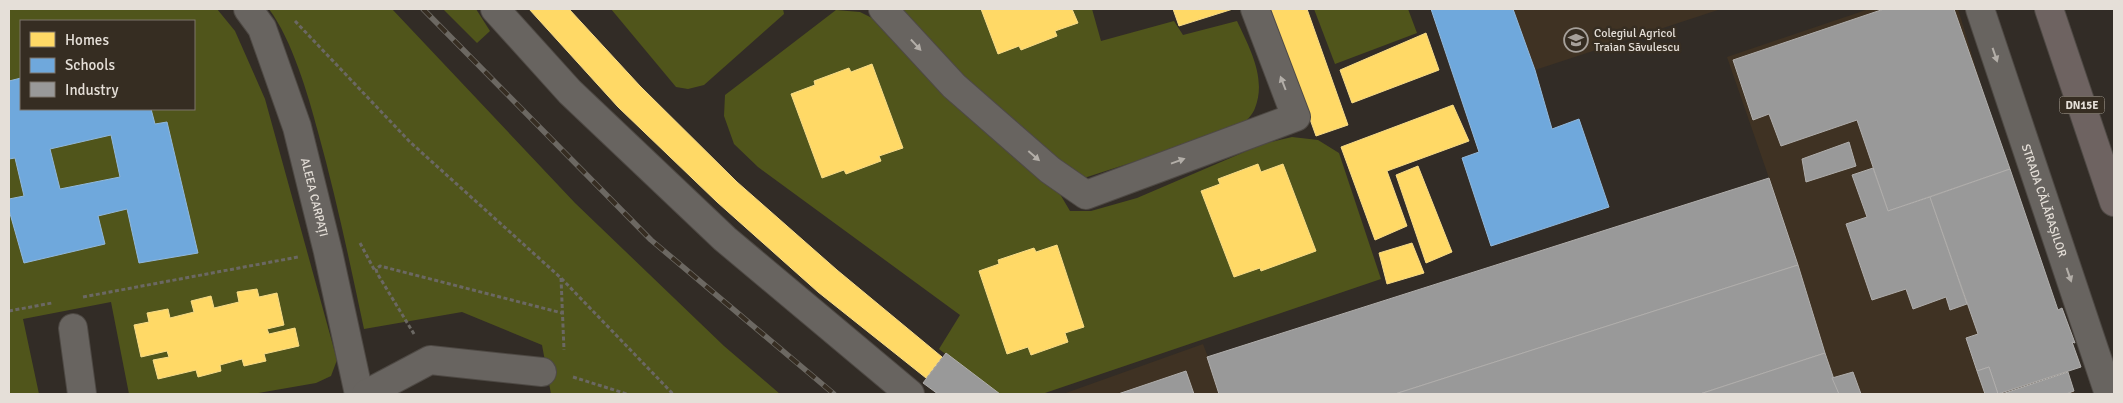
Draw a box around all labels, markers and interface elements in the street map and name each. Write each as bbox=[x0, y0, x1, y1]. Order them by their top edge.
legend bbox=[20, 20, 195, 110]
place label: Colegiul Agricol Traian Săvulescu bbox=[1594, 26, 1680, 55]
school or university icon: Colegiul Agricol Traian Săvulescu bbox=[1563, 27, 1589, 53]
text: Homes bbox=[65, 31, 109, 49]
one-way arrow bbox=[910, 39, 922, 51]
one-way arrow bbox=[1992, 48, 2000, 63]
text: Schools bbox=[65, 56, 116, 74]
one-way arrow bbox=[1279, 75, 1287, 90]
text: Industry bbox=[65, 81, 118, 99]
road number: DN15E bbox=[2060, 96, 2104, 114]
street label: STRADA CĂLĂRAȘILOR bbox=[2018, 142, 2070, 259]
one-way arrow bbox=[1028, 150, 1040, 162]
street label: ALEEA CARPAȚI bbox=[297, 156, 331, 239]
one-way arrow bbox=[1170, 157, 1185, 164]
one-way arrow bbox=[2066, 268, 2073, 283]

